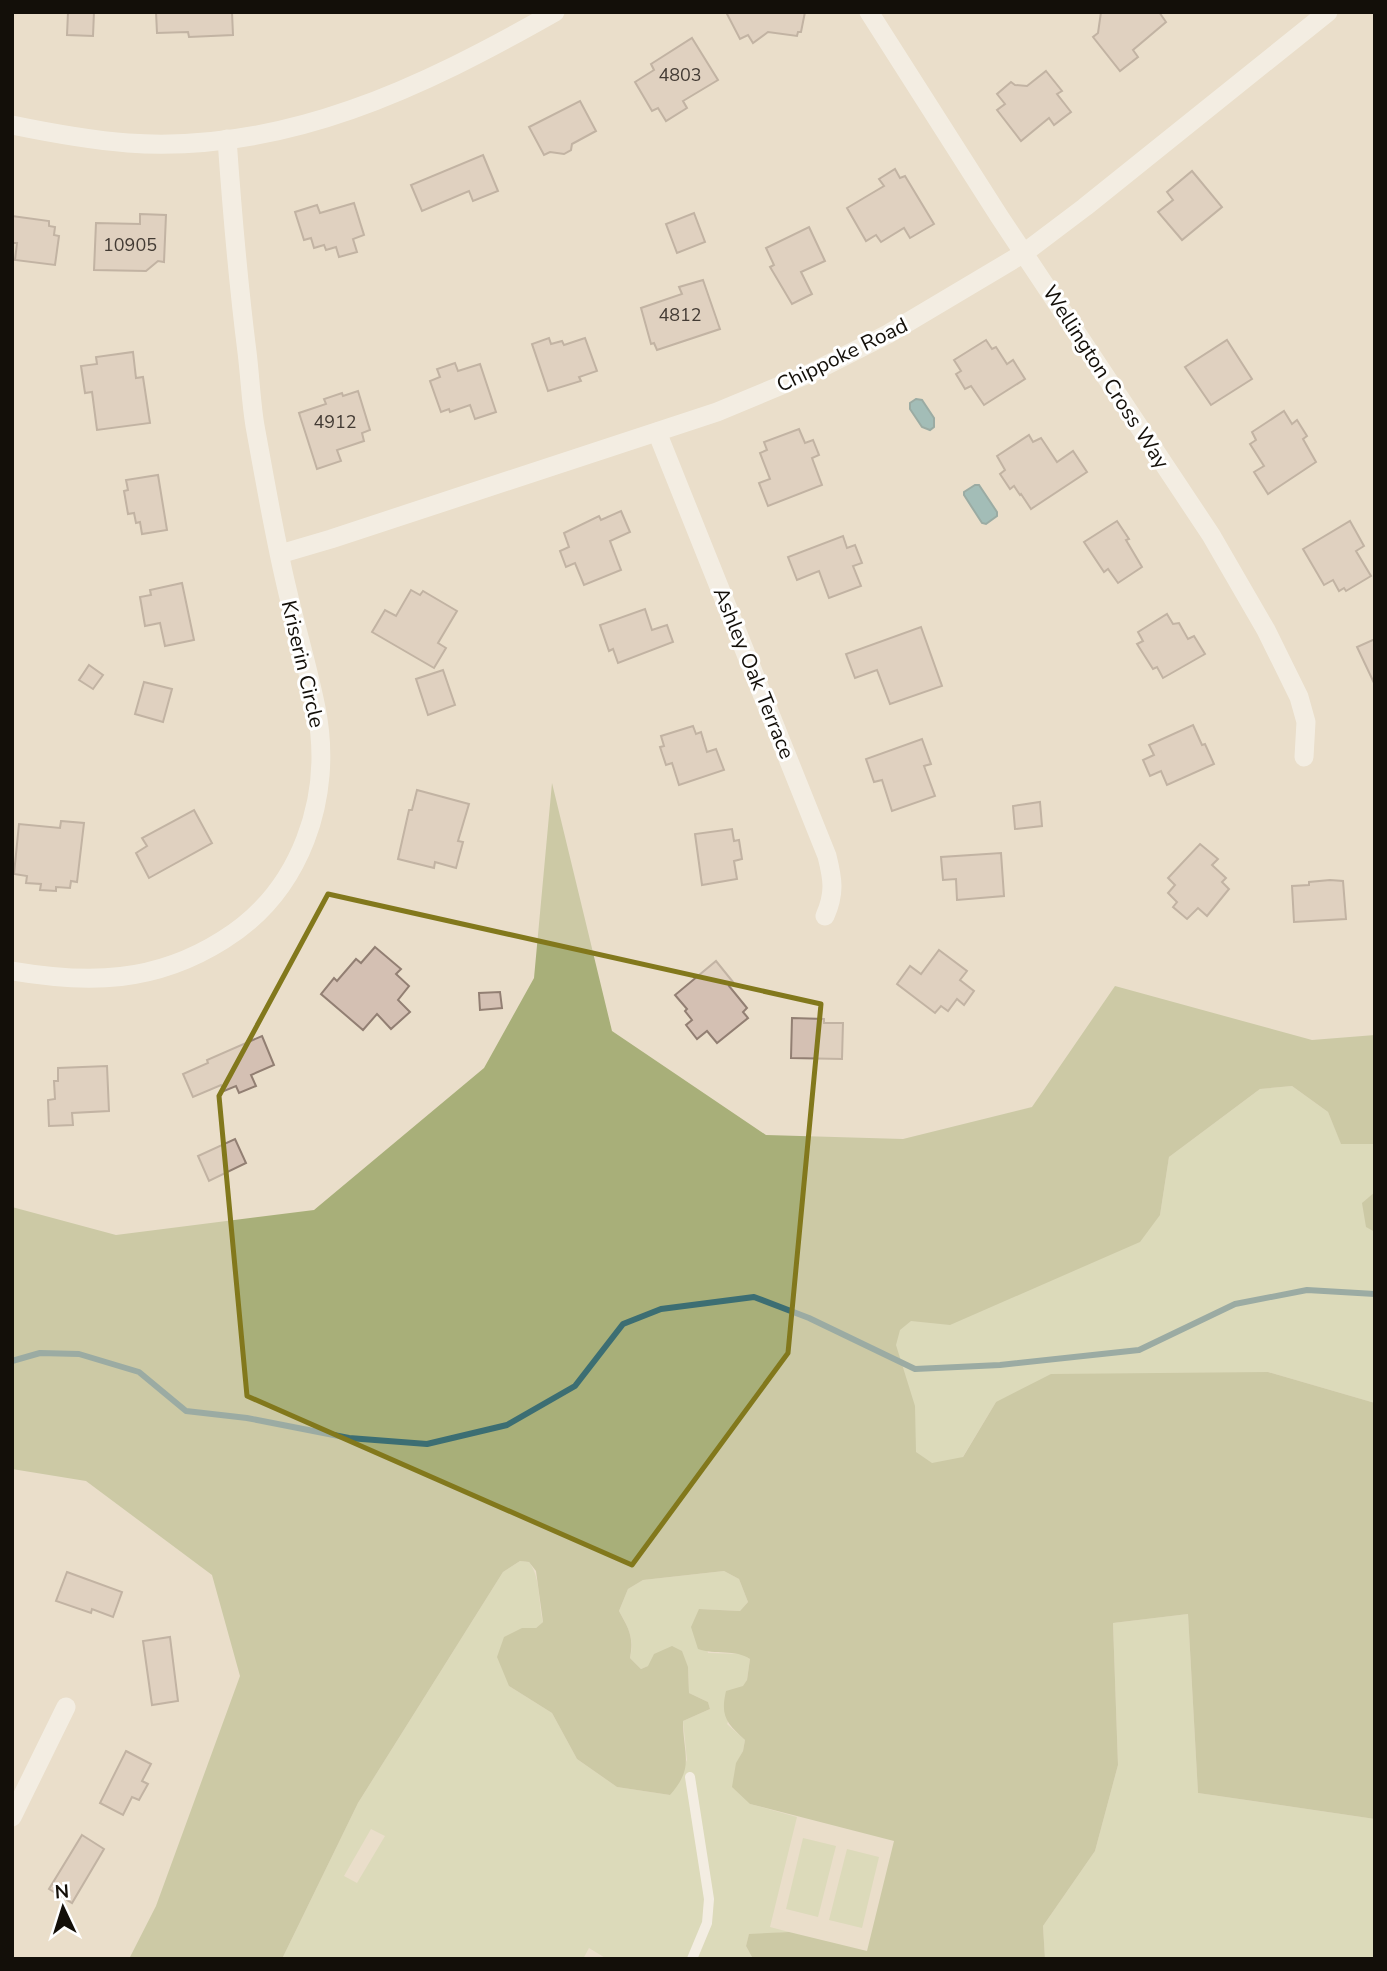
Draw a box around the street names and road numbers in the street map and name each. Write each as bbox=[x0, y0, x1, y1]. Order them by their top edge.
street label: Wellington Cross Way bbox=[1036, 280, 1176, 474]
street label: Chippoke Road bbox=[772, 311, 912, 399]
street label: Ashley Oak Terrace bbox=[707, 583, 801, 763]
street label: Kriserin Circle bbox=[275, 598, 331, 730]

